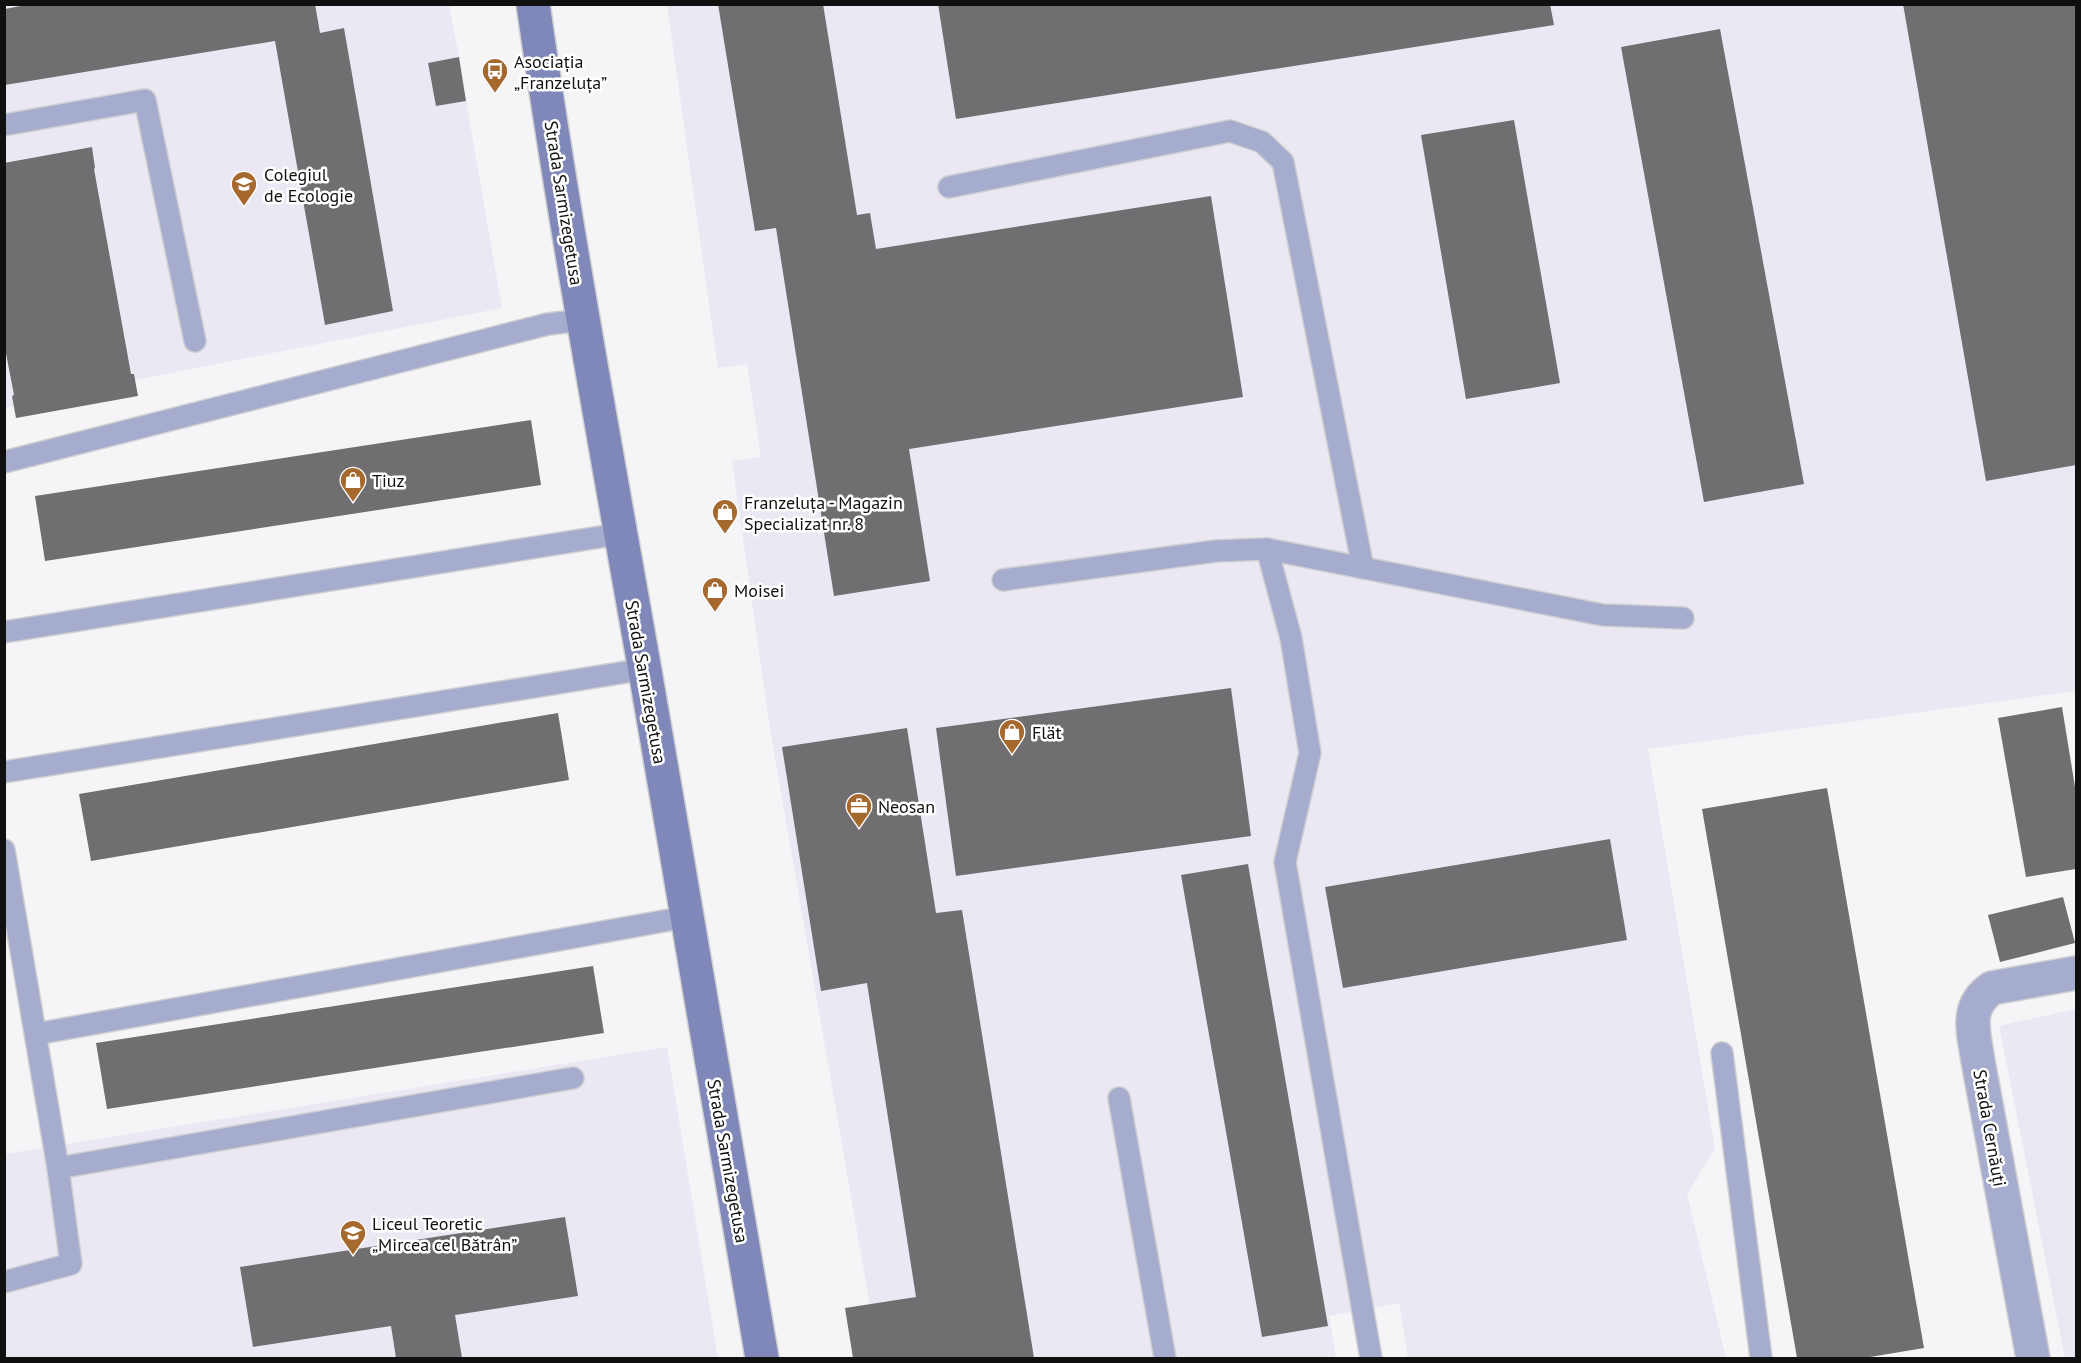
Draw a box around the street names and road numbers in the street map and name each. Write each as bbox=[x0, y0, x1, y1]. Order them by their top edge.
street label: Strada Sarmizegetusa bbox=[540, 119, 588, 287]
street label: Strada Sarmizegetusa bbox=[620, 598, 672, 766]
street label: Strada Cernăuți bbox=[1968, 1068, 2012, 1188]
street label: Strada Sarmizegetusa bbox=[702, 1077, 754, 1245]

